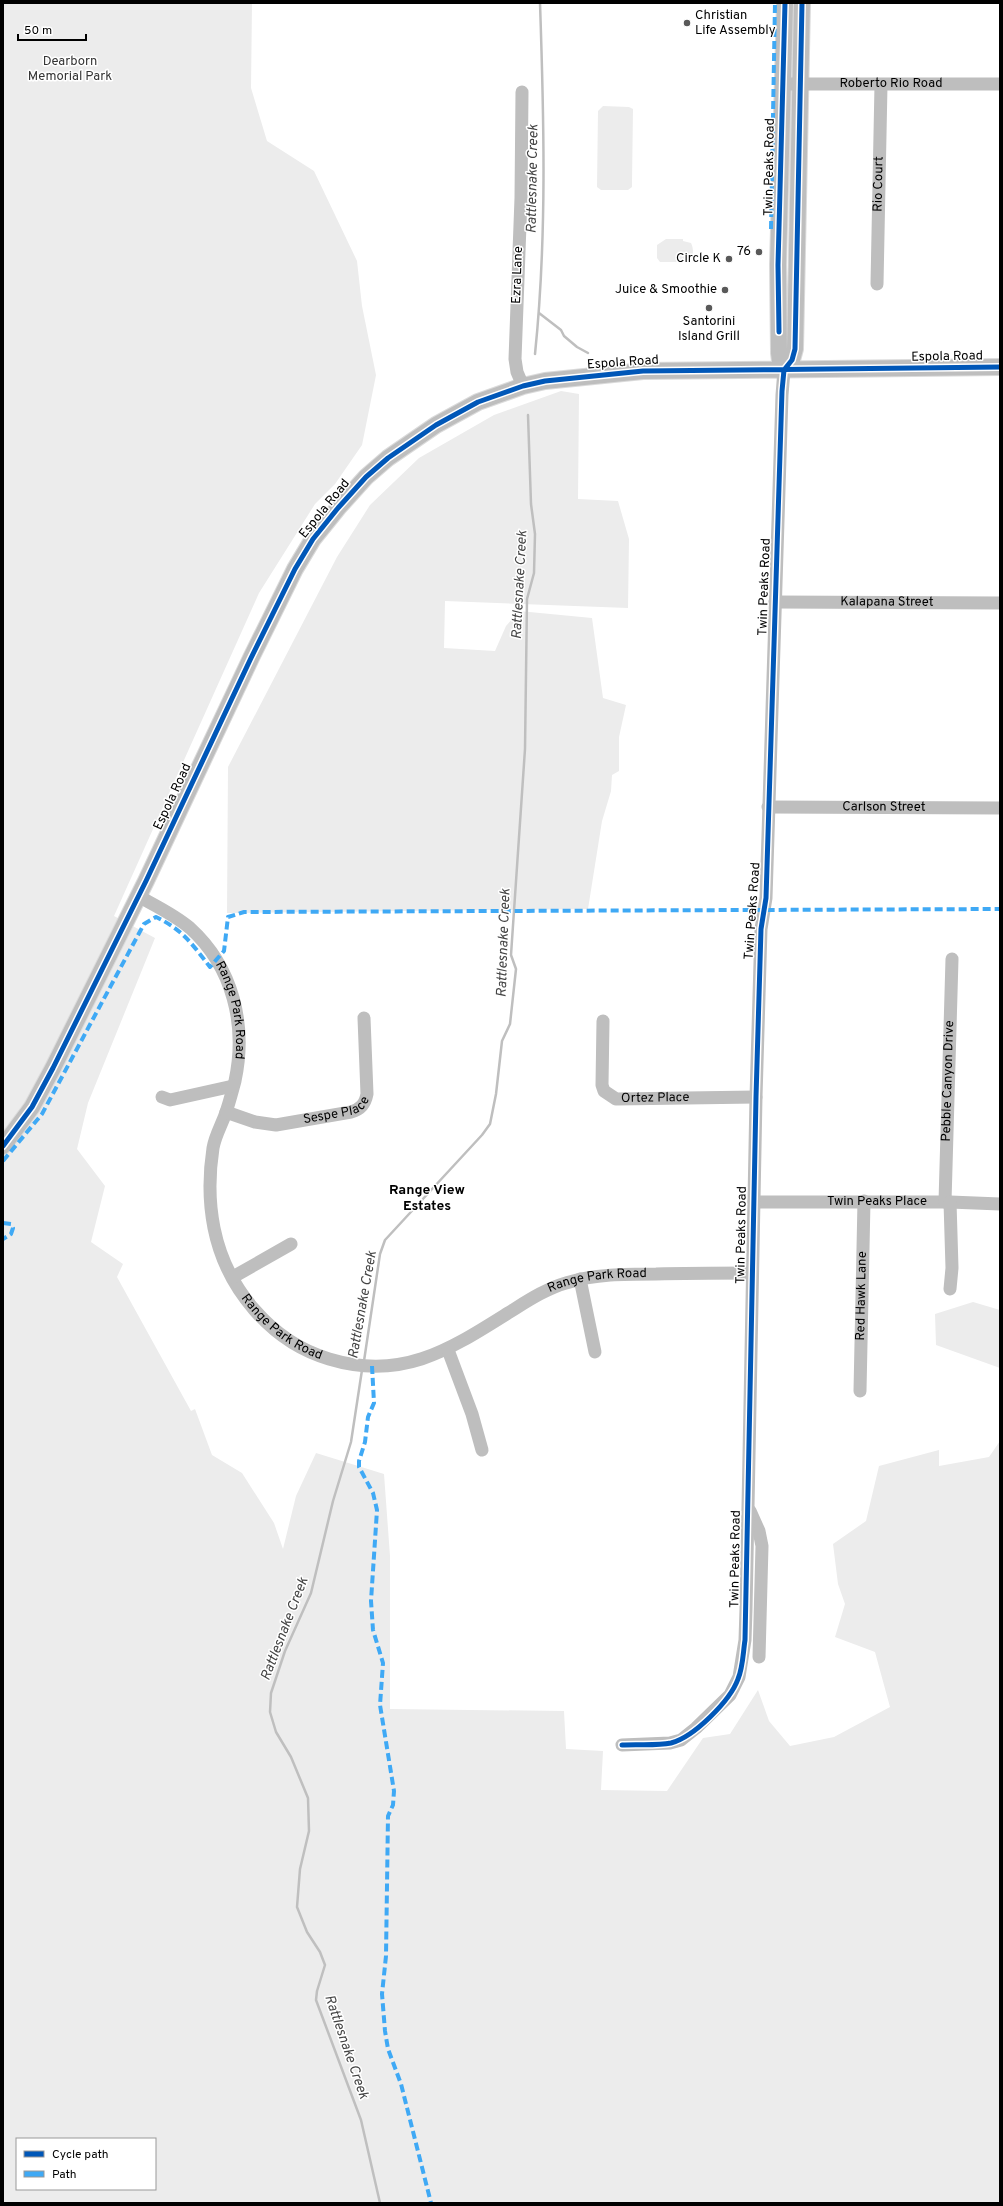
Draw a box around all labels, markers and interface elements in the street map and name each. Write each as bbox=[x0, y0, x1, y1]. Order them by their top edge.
place label: Christian Life Assembly bbox=[695, 8, 776, 39]
scale bar bbox=[18, 16, 86, 42]
marker: Christian Life Assembly bbox=[682, 18, 692, 28]
text: 50 m bbox=[24, 23, 52, 39]
park label: Dearborn Memorial Park bbox=[28, 54, 112, 85]
street label: Roberto Rio Road bbox=[839, 76, 943, 92]
street label: Twin Peaks Road bbox=[761, 118, 779, 216]
water label: Rattlesnake Creek bbox=[524, 123, 542, 234]
street label: Rio Court bbox=[870, 156, 888, 212]
place label: 76 bbox=[737, 244, 751, 260]
street label: Ezra Lane bbox=[509, 246, 527, 304]
marker: 76 bbox=[754, 247, 764, 257]
place label: Circle K bbox=[676, 251, 721, 267]
marker: Circle K bbox=[724, 254, 734, 264]
place label: Juice & Smoothie bbox=[615, 282, 717, 298]
marker: Juice & Smoothie bbox=[720, 285, 730, 295]
marker: Santorini Island Grill bbox=[704, 303, 714, 313]
place label: Santorini Island Grill bbox=[678, 314, 740, 345]
street label: Espola Road bbox=[911, 348, 983, 366]
street label: Espola Road bbox=[587, 353, 659, 373]
street label: Espola Road bbox=[296, 476, 354, 542]
water label: Rattlesnake Creek bbox=[509, 529, 531, 640]
street label: Twin Peaks Road bbox=[755, 538, 775, 636]
street label: Kalapana Street bbox=[840, 594, 934, 611]
street label: Espola Road bbox=[151, 761, 195, 833]
street label: Carlson Street bbox=[842, 799, 926, 816]
street label: Twin Peaks Road bbox=[742, 862, 764, 960]
water label: Rattlesnake Creek bbox=[494, 887, 514, 998]
street label: Range Park Road bbox=[211, 959, 247, 1060]
street label: Pebble Canyon Drive bbox=[939, 1020, 958, 1142]
street label: Ortez Place bbox=[621, 1090, 690, 1107]
street label: Sespe Place bbox=[302, 1094, 374, 1128]
district label: Range View Estates bbox=[389, 1182, 465, 1215]
street label: Twin Peaks Road bbox=[733, 1186, 751, 1284]
street label: Twin Peaks Place bbox=[827, 1194, 927, 1210]
water label: Rattlesnake Creek bbox=[345, 1249, 381, 1360]
street label: Red Hawk Lane bbox=[853, 1251, 871, 1341]
street label: Range Park Road bbox=[545, 1266, 647, 1297]
street label: Range Park Road bbox=[237, 1291, 325, 1364]
street label: Twin Peaks Road bbox=[727, 1510, 745, 1608]
water label: Rattlesnake Creek bbox=[258, 1574, 313, 1683]
water label: Rattlesnake Creek bbox=[320, 1993, 372, 2102]
legend bbox=[16, 2138, 156, 2190]
text: Cycle path bbox=[52, 2147, 109, 2163]
text: Path bbox=[52, 2167, 77, 2183]

